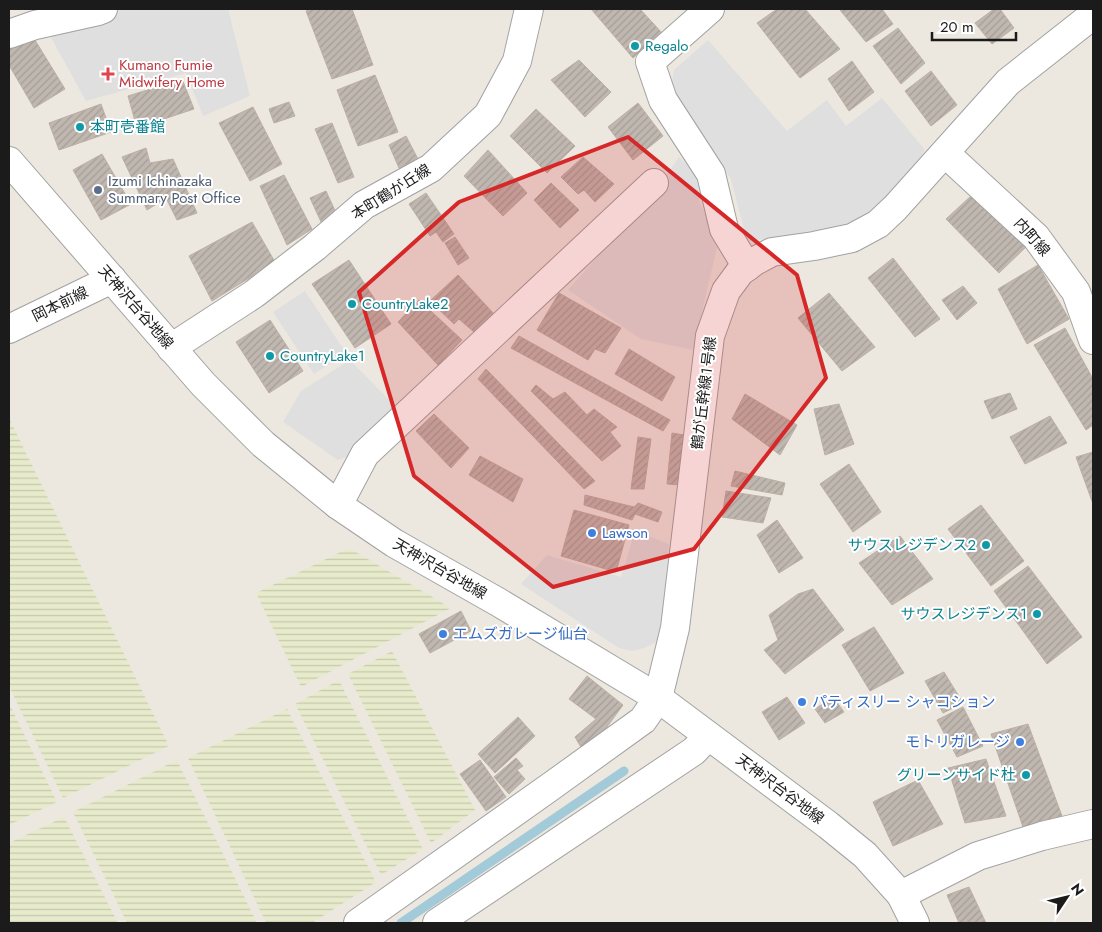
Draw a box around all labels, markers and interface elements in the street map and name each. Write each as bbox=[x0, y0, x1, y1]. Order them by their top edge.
scale bar bbox=[932, 10, 1016, 42]
text: 20 m bbox=[940, 16, 974, 38]
place label: Regalo bbox=[645, 35, 689, 57]
marker: Regalo bbox=[629, 40, 641, 52]
place label: Kumano Fumie Midwifery Home bbox=[119, 54, 225, 93]
marker: Kumano Fumie Midwifery Home bbox=[101, 67, 115, 81]
place label: 本町壱番館 bbox=[90, 116, 165, 138]
marker: 本町壱番館 bbox=[74, 121, 86, 133]
street label: 本町鶴が丘線 bbox=[347, 159, 435, 225]
place label: Izumi Ichinazaka Summary Post Office bbox=[108, 170, 241, 209]
marker: Izumi Ichinazaka Summary Post Office bbox=[92, 184, 104, 196]
street label: 内町線 bbox=[1009, 213, 1055, 261]
street label: 天神沢台谷地線 bbox=[93, 260, 179, 354]
street label: 岡本前線 bbox=[28, 281, 92, 327]
place label: CountryLake2 bbox=[362, 293, 449, 315]
marker: CountryLake2 bbox=[346, 298, 358, 310]
street label: 鶴が丘幹線１号線 bbox=[686, 335, 722, 451]
place label: CountryLake1 bbox=[280, 345, 365, 367]
marker: CountryLake1 bbox=[264, 350, 276, 362]
place label: Lawson bbox=[602, 522, 648, 544]
marker: Lawson bbox=[586, 527, 598, 539]
street label: 天神沢台谷地線 bbox=[389, 533, 491, 605]
place label: サウスレジデンス2 bbox=[848, 534, 976, 556]
marker: サウスレジデンス2 bbox=[980, 539, 992, 551]
place label: サウスレジデンス1 bbox=[901, 603, 1027, 625]
marker: サウスレジデンス1 bbox=[1031, 608, 1043, 620]
place label: エムズガレージ仙台 bbox=[453, 623, 588, 645]
marker: エムズガレージ仙台 bbox=[437, 628, 449, 640]
place label: パティスリー シャコション bbox=[812, 691, 996, 713]
marker: パティスリー シャコション bbox=[796, 696, 808, 708]
place label: モトリガレージ bbox=[905, 731, 1010, 753]
marker: モトリガレージ bbox=[1014, 736, 1026, 748]
street label: 天神沢台谷地線 bbox=[731, 749, 829, 829]
place label: グリーンサイド杜 bbox=[897, 764, 1016, 786]
marker: グリーンサイド杜 bbox=[1020, 769, 1032, 781]
north arrow bbox=[1042, 872, 1092, 922]
text: N bbox=[1066, 879, 1089, 900]

